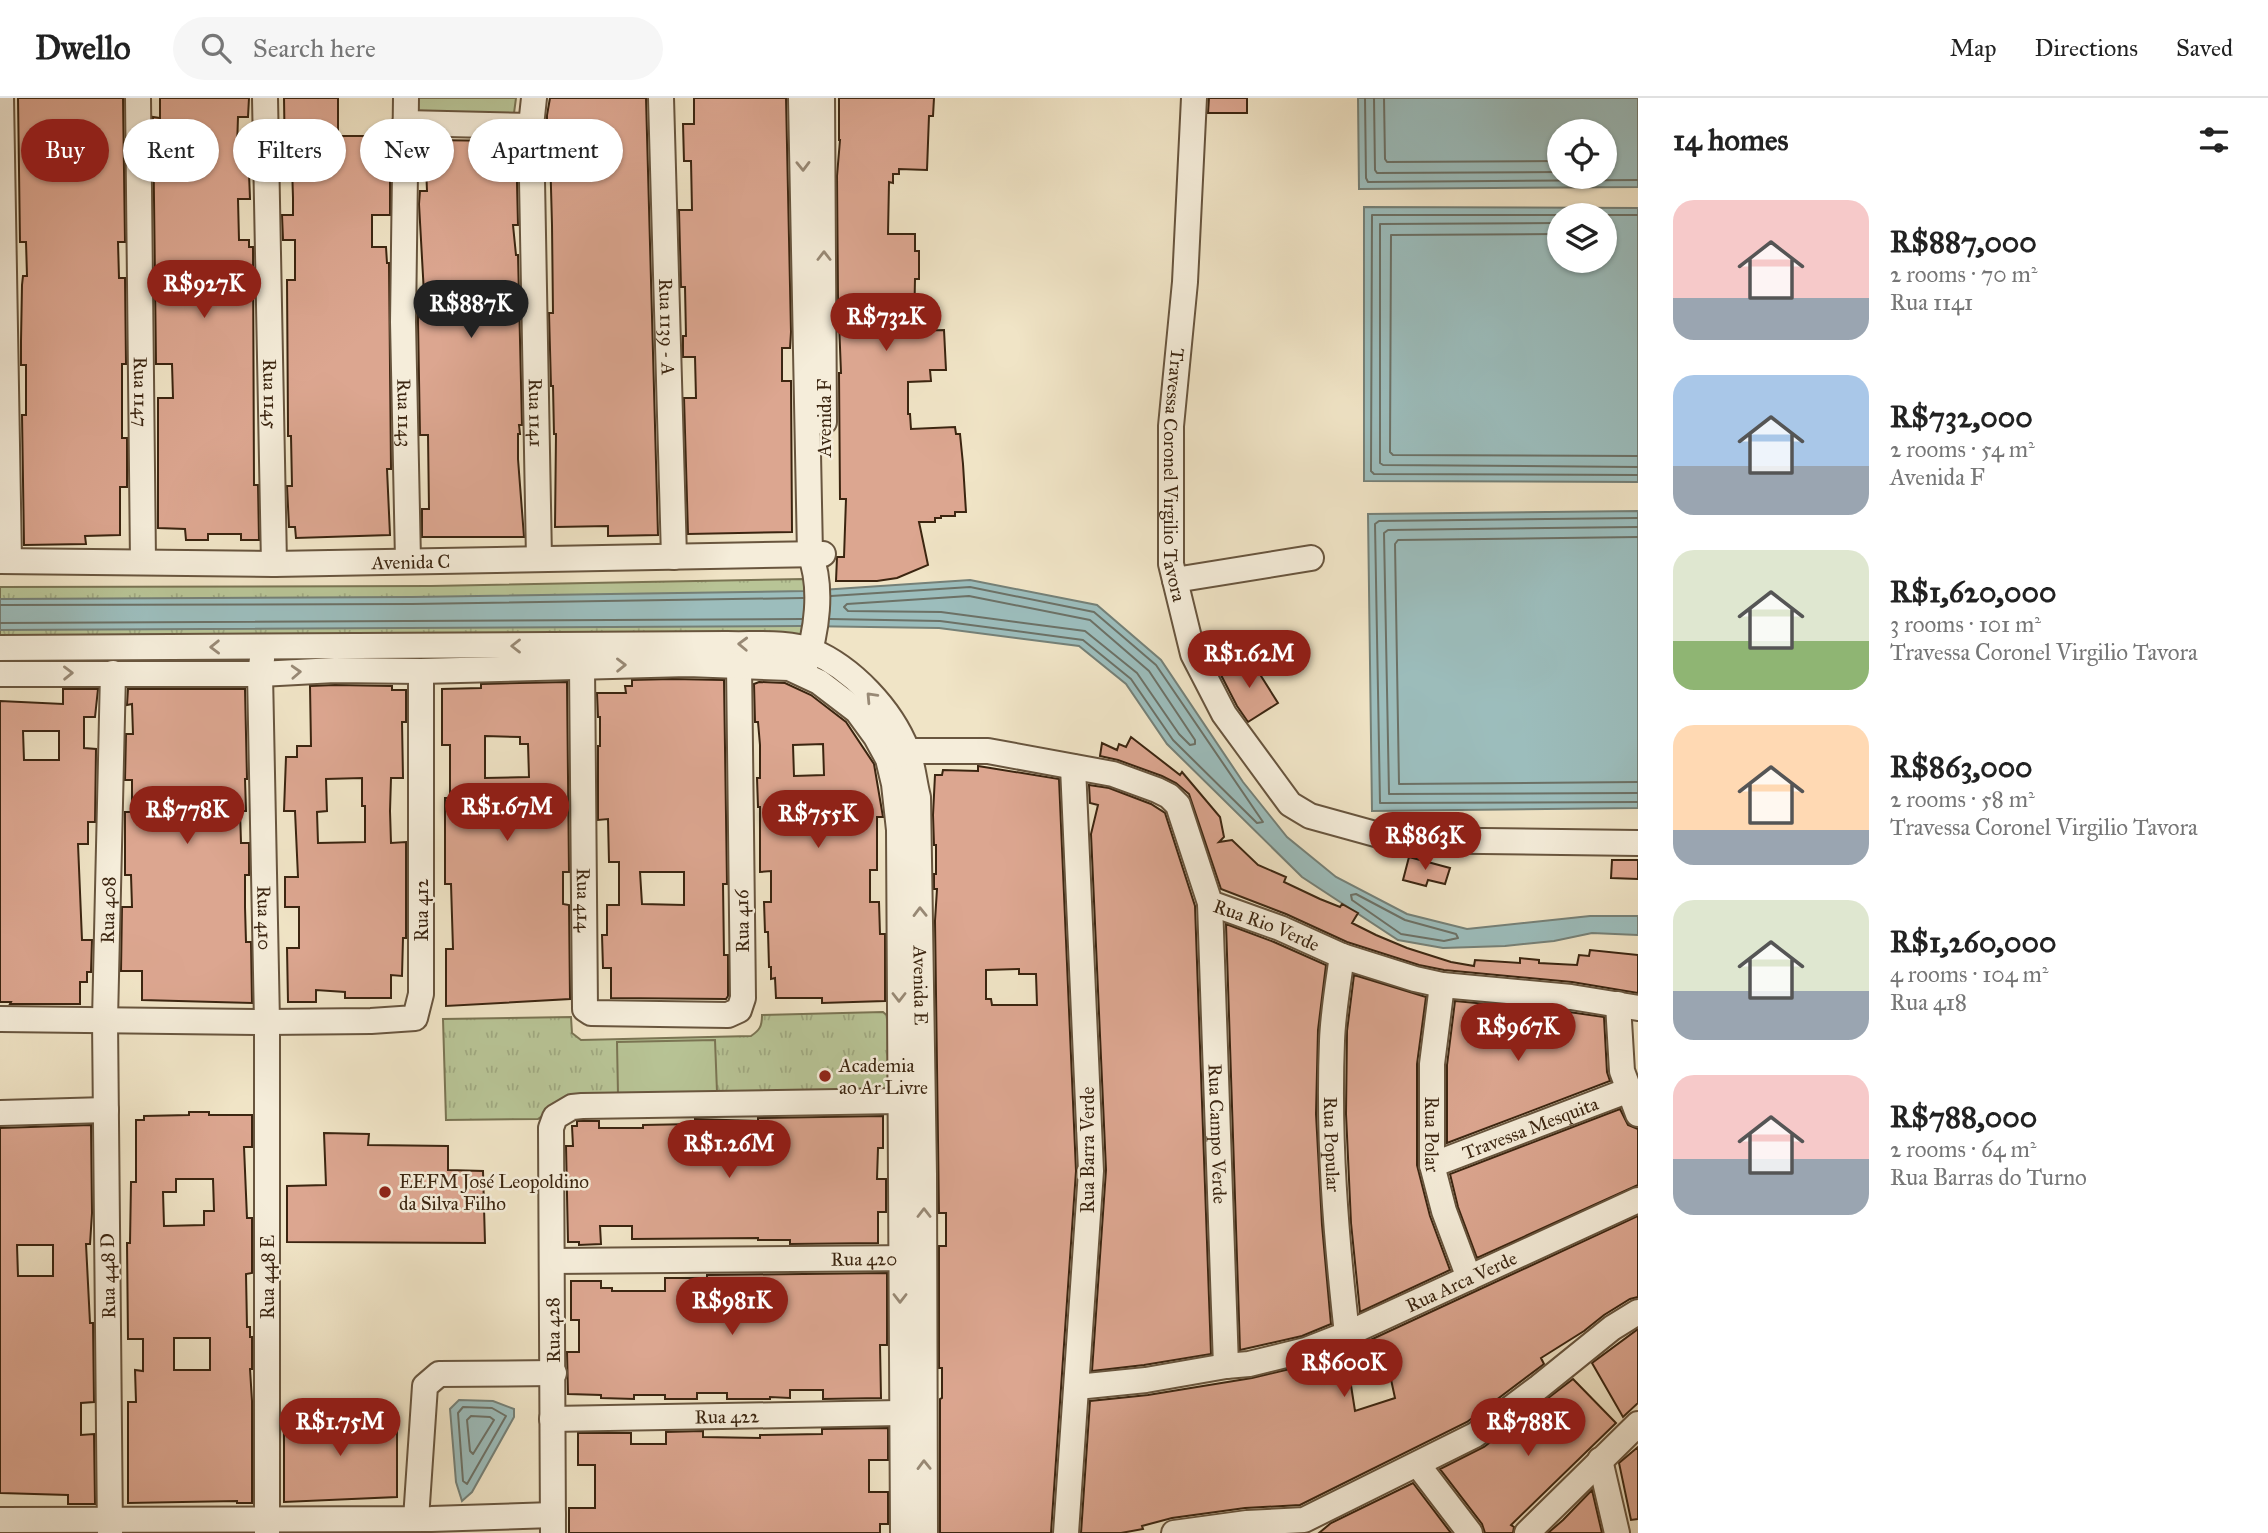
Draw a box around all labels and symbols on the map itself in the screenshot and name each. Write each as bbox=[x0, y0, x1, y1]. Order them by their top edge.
one-way arrow bbox=[795, 161, 810, 172]
one-way arrow bbox=[816, 251, 832, 261]
pin: R$927K bbox=[147, 260, 261, 320]
street label: Rua 1139 - A bbox=[655, 278, 680, 376]
pin: R$887K bbox=[414, 280, 528, 340]
pin: R$732K bbox=[829, 294, 943, 353]
street label: Travessa Coronel Virgilio Tavora bbox=[1159, 347, 1192, 605]
street label: Rua 1147 bbox=[129, 357, 153, 427]
street label: Rua 1145 bbox=[259, 359, 283, 429]
street label: Rua 1143 bbox=[393, 378, 417, 448]
street label: Rua 1141 bbox=[524, 378, 548, 447]
street label: Avenida F bbox=[813, 378, 836, 458]
street label: Avenida C bbox=[370, 549, 451, 574]
pin: R$1.62M bbox=[1184, 630, 1314, 690]
one-way arrow bbox=[737, 637, 748, 652]
one-way arrow bbox=[510, 638, 520, 654]
one-way arrow bbox=[209, 639, 219, 655]
one-way arrow bbox=[616, 657, 627, 673]
one-way arrow bbox=[63, 665, 74, 681]
one-way arrow bbox=[290, 665, 301, 680]
one-way arrow bbox=[867, 692, 880, 705]
pin: R$1.67M bbox=[442, 784, 572, 843]
pin: R$778K bbox=[130, 786, 244, 846]
pin: R$755K bbox=[761, 790, 875, 850]
pin: R$863K bbox=[1368, 812, 1482, 872]
street label: Rua 414 bbox=[572, 868, 596, 933]
street label: Rua 408 bbox=[95, 876, 120, 944]
street label: Rua 412 bbox=[410, 878, 433, 941]
street label: Rua 410 bbox=[253, 885, 277, 950]
street label: Rua 416 bbox=[730, 888, 754, 953]
street label: Rua Rio Verde bbox=[1210, 894, 1323, 956]
one-way arrow bbox=[912, 906, 928, 917]
street label: Avenida E bbox=[909, 945, 933, 1026]
one-way arrow bbox=[891, 992, 907, 1003]
pin: R$967K bbox=[1461, 1004, 1575, 1063]
place label: Academia ao Ar Livre bbox=[838, 1054, 928, 1099]
street label: Rua Campo Verde bbox=[1204, 1063, 1232, 1204]
marker: Academia ao Ar Livre bbox=[817, 1068, 833, 1084]
street label: Rua Barra Verde bbox=[1076, 1087, 1099, 1213]
street label: Travessa Mesquita bbox=[1459, 1091, 1602, 1164]
street label: Rua Polar bbox=[1421, 1096, 1445, 1176]
street label: Rua Popular bbox=[1319, 1097, 1346, 1194]
pin: R$1.26M bbox=[664, 1121, 794, 1180]
place label: EEFM José Leopoldino da Silva Filho bbox=[399, 1170, 589, 1215]
marker: EEFM José Leopoldino da Silva Filho bbox=[377, 1184, 393, 1200]
one-way arrow bbox=[916, 1207, 932, 1218]
street label: Rua 448 D bbox=[96, 1233, 120, 1319]
street label: Rua 448 E bbox=[256, 1234, 279, 1319]
street label: Rua Arca Verde bbox=[1402, 1246, 1520, 1317]
street label: Rua 420 bbox=[831, 1247, 897, 1270]
pin: R$981K bbox=[675, 1278, 789, 1337]
one-way arrow bbox=[892, 1293, 908, 1303]
street label: Rua 428 bbox=[541, 1297, 565, 1363]
pin: R$600K bbox=[1287, 1340, 1401, 1399]
pin: R$1.75M bbox=[275, 1398, 405, 1458]
pin: R$788K bbox=[1471, 1398, 1585, 1458]
street label: Rua 422 bbox=[694, 1404, 760, 1428]
one-way arrow bbox=[917, 1459, 932, 1470]

